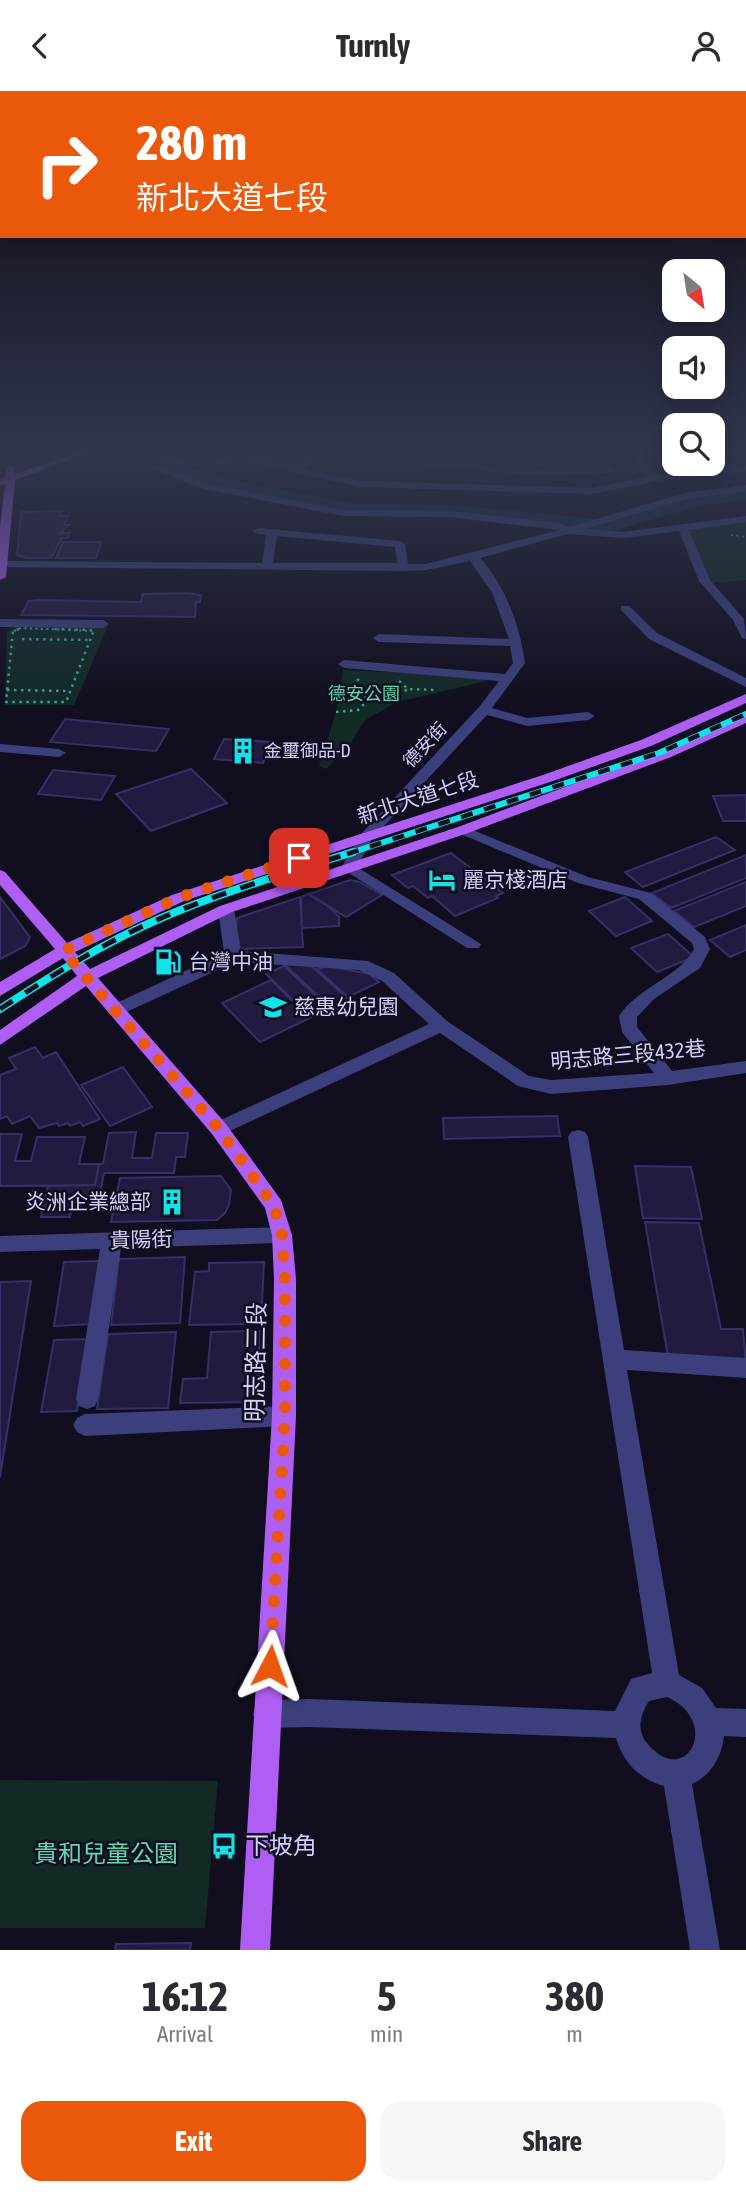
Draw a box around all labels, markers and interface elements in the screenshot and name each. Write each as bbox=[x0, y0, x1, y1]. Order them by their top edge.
icon: back bbox=[21, 27, 59, 65]
text: Turnly bbox=[336, 27, 410, 64]
icon: person bbox=[687, 27, 725, 65]
text: 280 m bbox=[136, 114, 247, 170]
icon: right bbox=[21, 119, 112, 210]
text: 新北大道七段 bbox=[136, 179, 328, 216]
north arrow bbox=[662, 259, 724, 322]
map controls bbox=[662, 259, 725, 476]
button: sound bbox=[662, 336, 725, 399]
button: search bbox=[662, 413, 725, 476]
park label: 德安公園 bbox=[328, 683, 400, 704]
street label: 德安街 bbox=[399, 718, 451, 772]
building icon: 金璽御品-D bbox=[228, 736, 258, 766]
place label: 金璽御品-D bbox=[264, 740, 351, 761]
street label: 新北大道七段 bbox=[354, 766, 481, 828]
pin bbox=[269, 828, 329, 888]
icon: arrive bbox=[280, 839, 318, 877]
hotel icon: 麗京棧酒店 bbox=[427, 865, 457, 895]
place label: 麗京棧酒店 bbox=[463, 867, 568, 891]
fuel station icon: 台灣中油 bbox=[153, 947, 183, 977]
place label: 台灣中油 bbox=[189, 949, 273, 973]
school or university icon: 慈惠幼兒園 bbox=[258, 992, 288, 1022]
place label: 慈惠幼兒園 bbox=[294, 994, 399, 1018]
street label: 明志路三段432巷 bbox=[549, 1035, 706, 1073]
building icon: 炎洲企業總部 bbox=[157, 1187, 187, 1217]
place label: 炎洲企業總部 bbox=[25, 1189, 151, 1213]
street label: 貴陽街 bbox=[109, 1226, 173, 1252]
street label: 明志路三段 bbox=[241, 1302, 270, 1422]
position arrow bbox=[233, 1629, 307, 1703]
bus stop icon: 下坡角 bbox=[209, 1831, 239, 1861]
place label: 下坡角 bbox=[245, 1832, 317, 1859]
park label: 貴和兒童公園 bbox=[34, 1840, 178, 1867]
text: 16:12 bbox=[142, 1972, 228, 2020]
text: 5 bbox=[377, 1972, 396, 2020]
text: 380 bbox=[545, 1972, 604, 2020]
text: Arrival bbox=[157, 2021, 213, 2047]
text: min bbox=[370, 2021, 403, 2047]
text: m bbox=[566, 2021, 583, 2047]
button: Exit bbox=[21, 2101, 366, 2181]
button: Share bbox=[380, 2101, 725, 2181]

